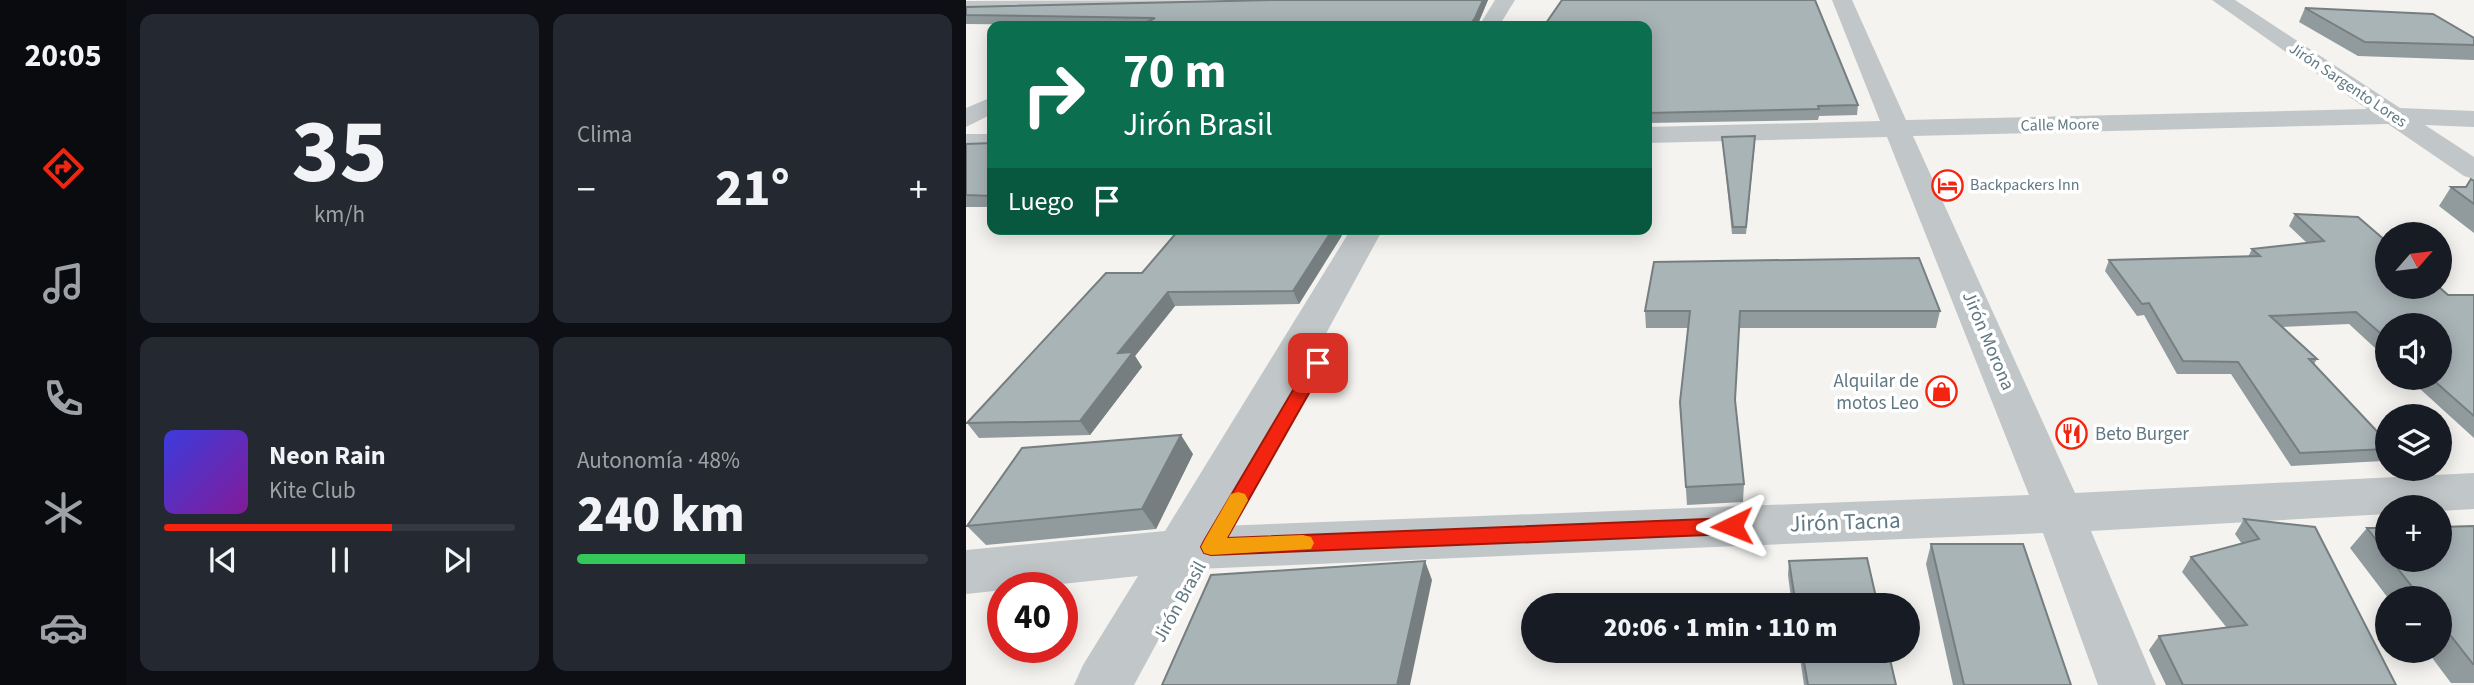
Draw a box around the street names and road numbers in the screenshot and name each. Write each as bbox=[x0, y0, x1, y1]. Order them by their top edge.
street label: Jirón Sargento Lores bbox=[2285, 37, 2411, 133]
street label: Calle Moore bbox=[2020, 113, 2100, 137]
street label: Jirón Morona bbox=[1955, 287, 2021, 395]
street label: Jirón Tacna bbox=[1789, 504, 1901, 540]
street label: Jirón Brasil bbox=[1147, 556, 1213, 647]

